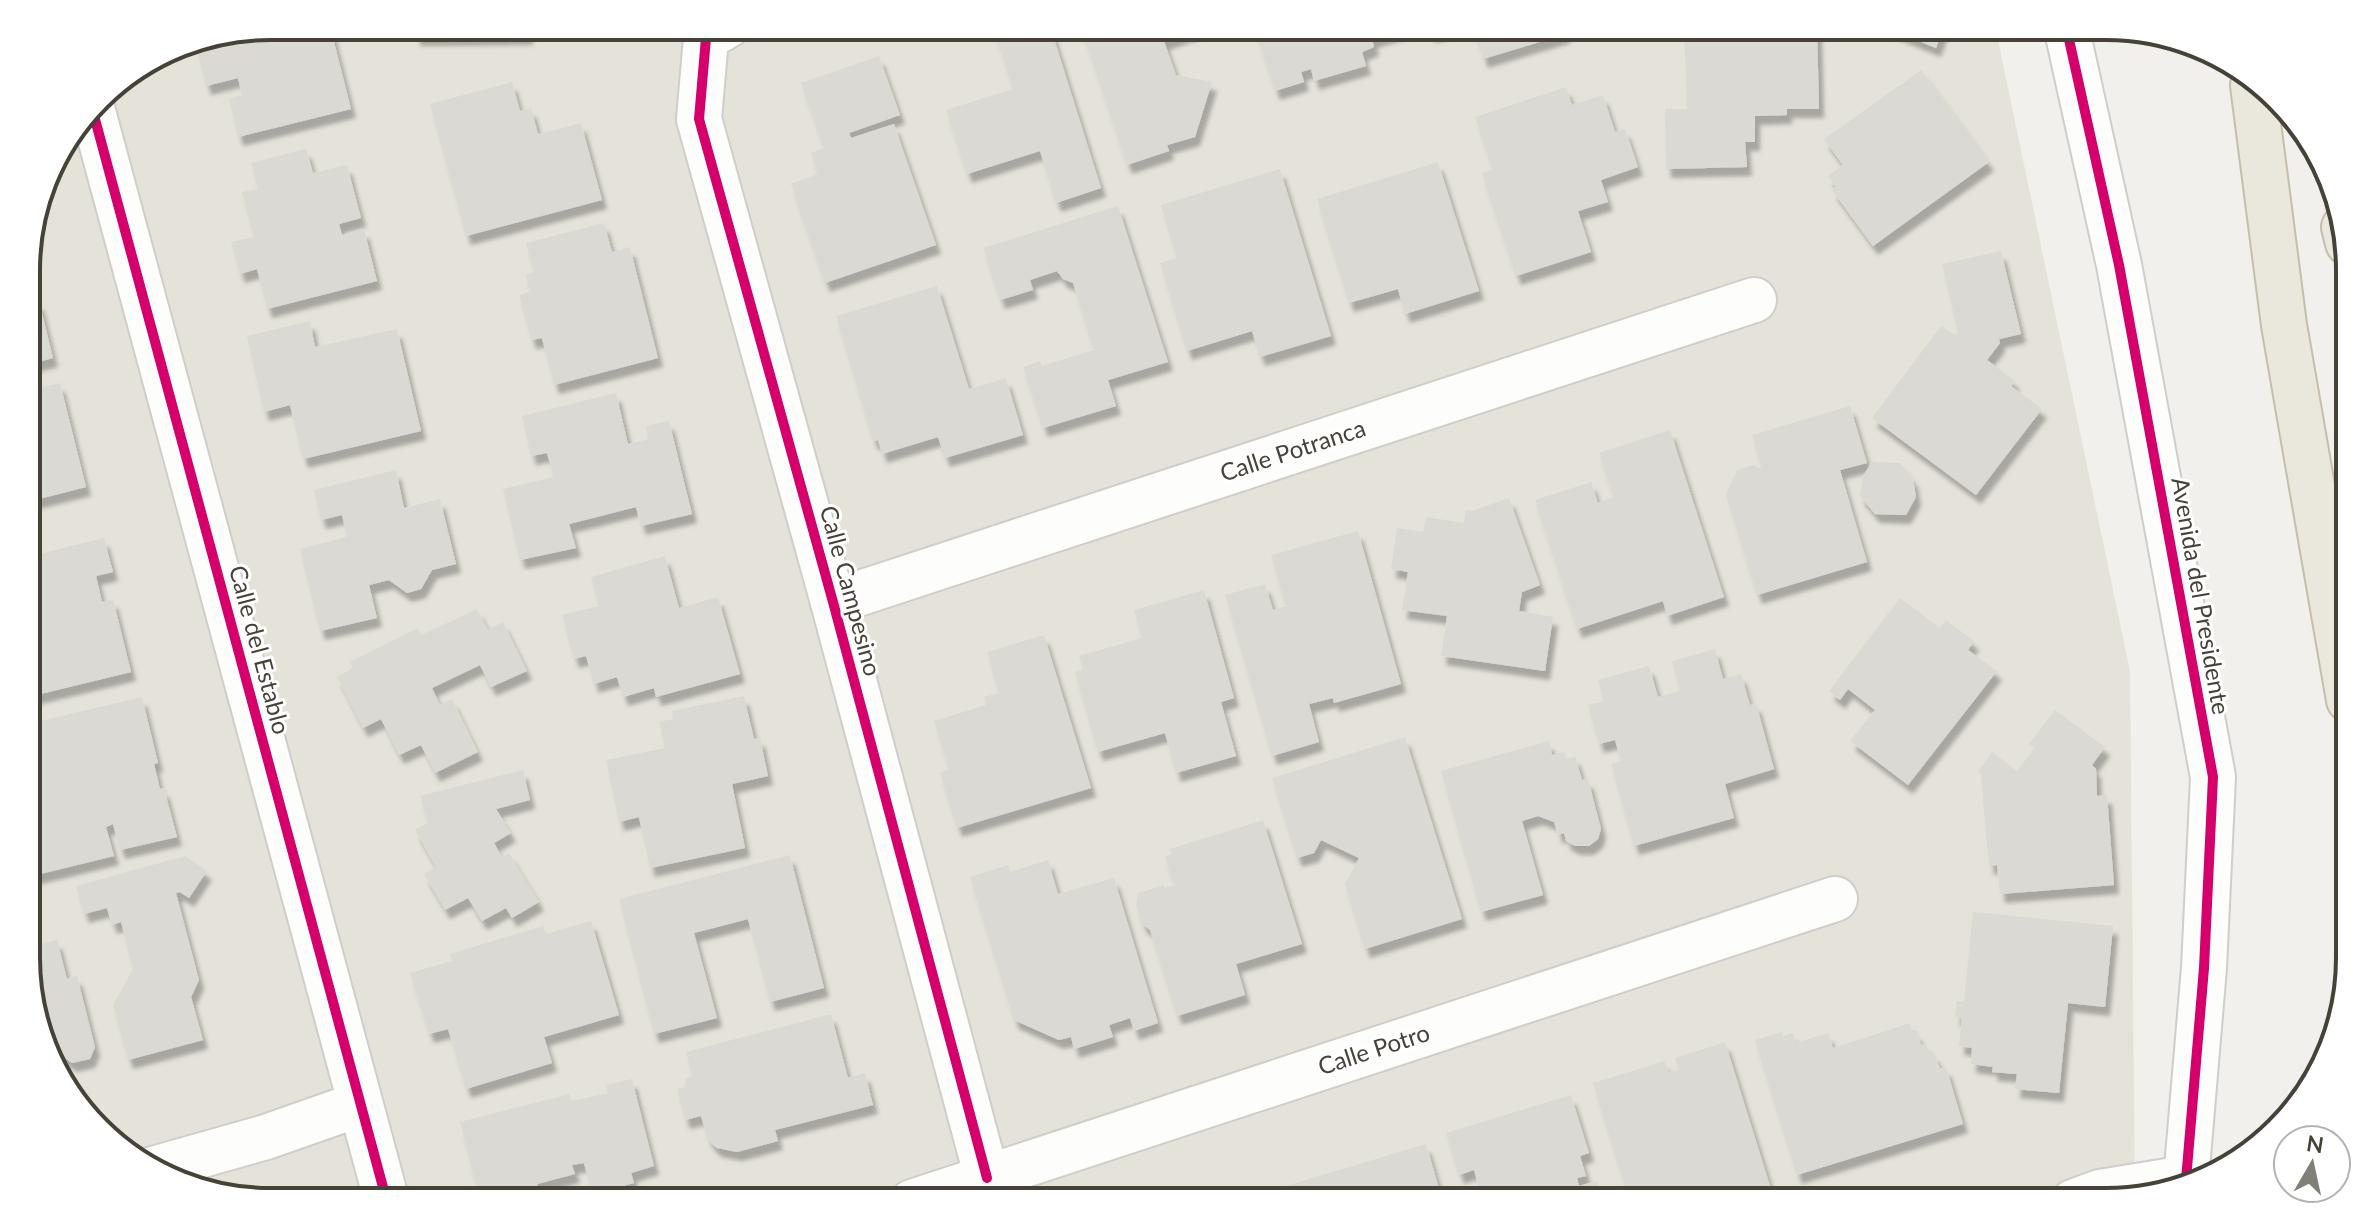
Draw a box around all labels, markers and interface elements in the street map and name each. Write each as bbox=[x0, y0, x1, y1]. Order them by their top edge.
street label: Calle Potranca bbox=[1216, 412, 1369, 487]
street label: Avenida del Presidente bbox=[2166, 475, 2237, 717]
street label: Calle Campesino bbox=[815, 502, 888, 679]
street label: Calle del Establo bbox=[224, 562, 297, 737]
street label: Calle Potro bbox=[1314, 1017, 1433, 1080]
north arrow bbox=[2272, 1124, 2352, 1204]
text: N bbox=[2305, 1129, 2326, 1158]

